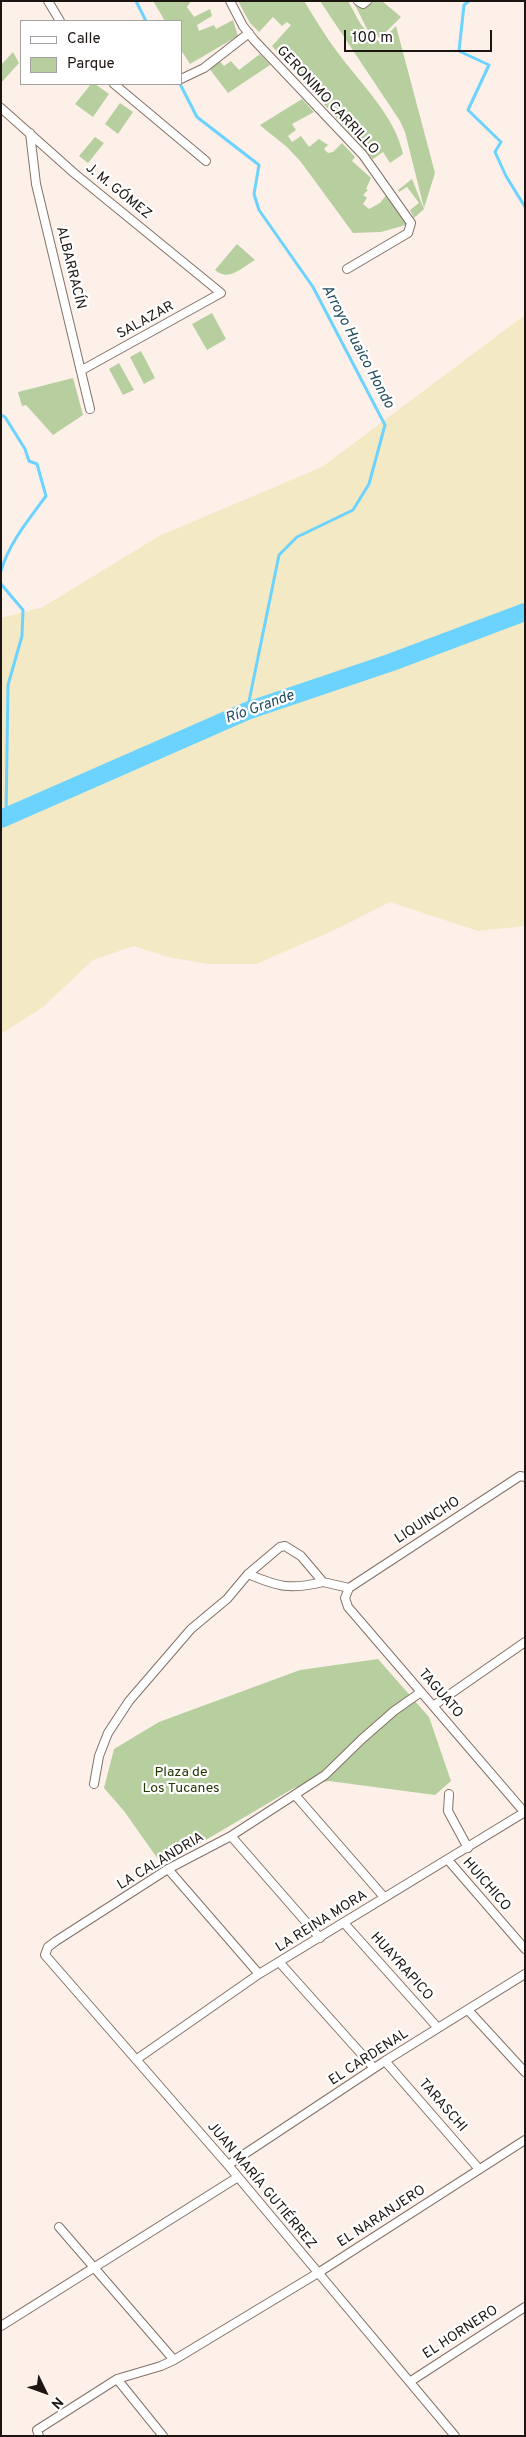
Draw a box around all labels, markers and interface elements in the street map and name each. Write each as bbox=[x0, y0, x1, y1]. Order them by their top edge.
legend bbox=[20, 20, 182, 85]
scale bar bbox=[346, 20, 494, 52]
text: 100 m bbox=[352, 29, 393, 48]
text: Calle bbox=[67, 30, 101, 49]
street label: GERONIMO CARRILLO bbox=[272, 43, 382, 159]
text: Parque bbox=[67, 55, 115, 74]
street label: J. M. GÓMEZ bbox=[82, 160, 154, 224]
street label: ALBARRACÍN bbox=[52, 225, 88, 311]
water label: Arroyo Huaico Hondo bbox=[317, 282, 397, 412]
street label: SALAZAR bbox=[115, 299, 177, 343]
water label: Río Grande bbox=[223, 687, 297, 729]
street label: LIQUINCHO bbox=[392, 1494, 464, 1548]
street label: TAGUATO bbox=[414, 1666, 466, 1722]
park label: Plaza de Los Tucanes bbox=[142, 1765, 220, 1798]
street label: LA CALANDRIA bbox=[115, 1830, 207, 1894]
street label: HUICHICO bbox=[458, 1855, 514, 1915]
street label: LA REINA MORA bbox=[273, 1887, 371, 1957]
street label: HUAYRAPICO bbox=[366, 1929, 436, 2005]
street label: EL CARDENAL bbox=[326, 2026, 412, 2090]
street label: TARASCHI bbox=[414, 2076, 470, 2136]
street label: JUAN MARÍA GUTIÉRREZ bbox=[203, 2119, 319, 2253]
street label: EL NARANJERO bbox=[335, 2182, 429, 2252]
street label: EL HORNERO bbox=[420, 2302, 502, 2364]
north arrow bbox=[20, 2367, 70, 2417]
text: N bbox=[47, 2393, 66, 2412]

